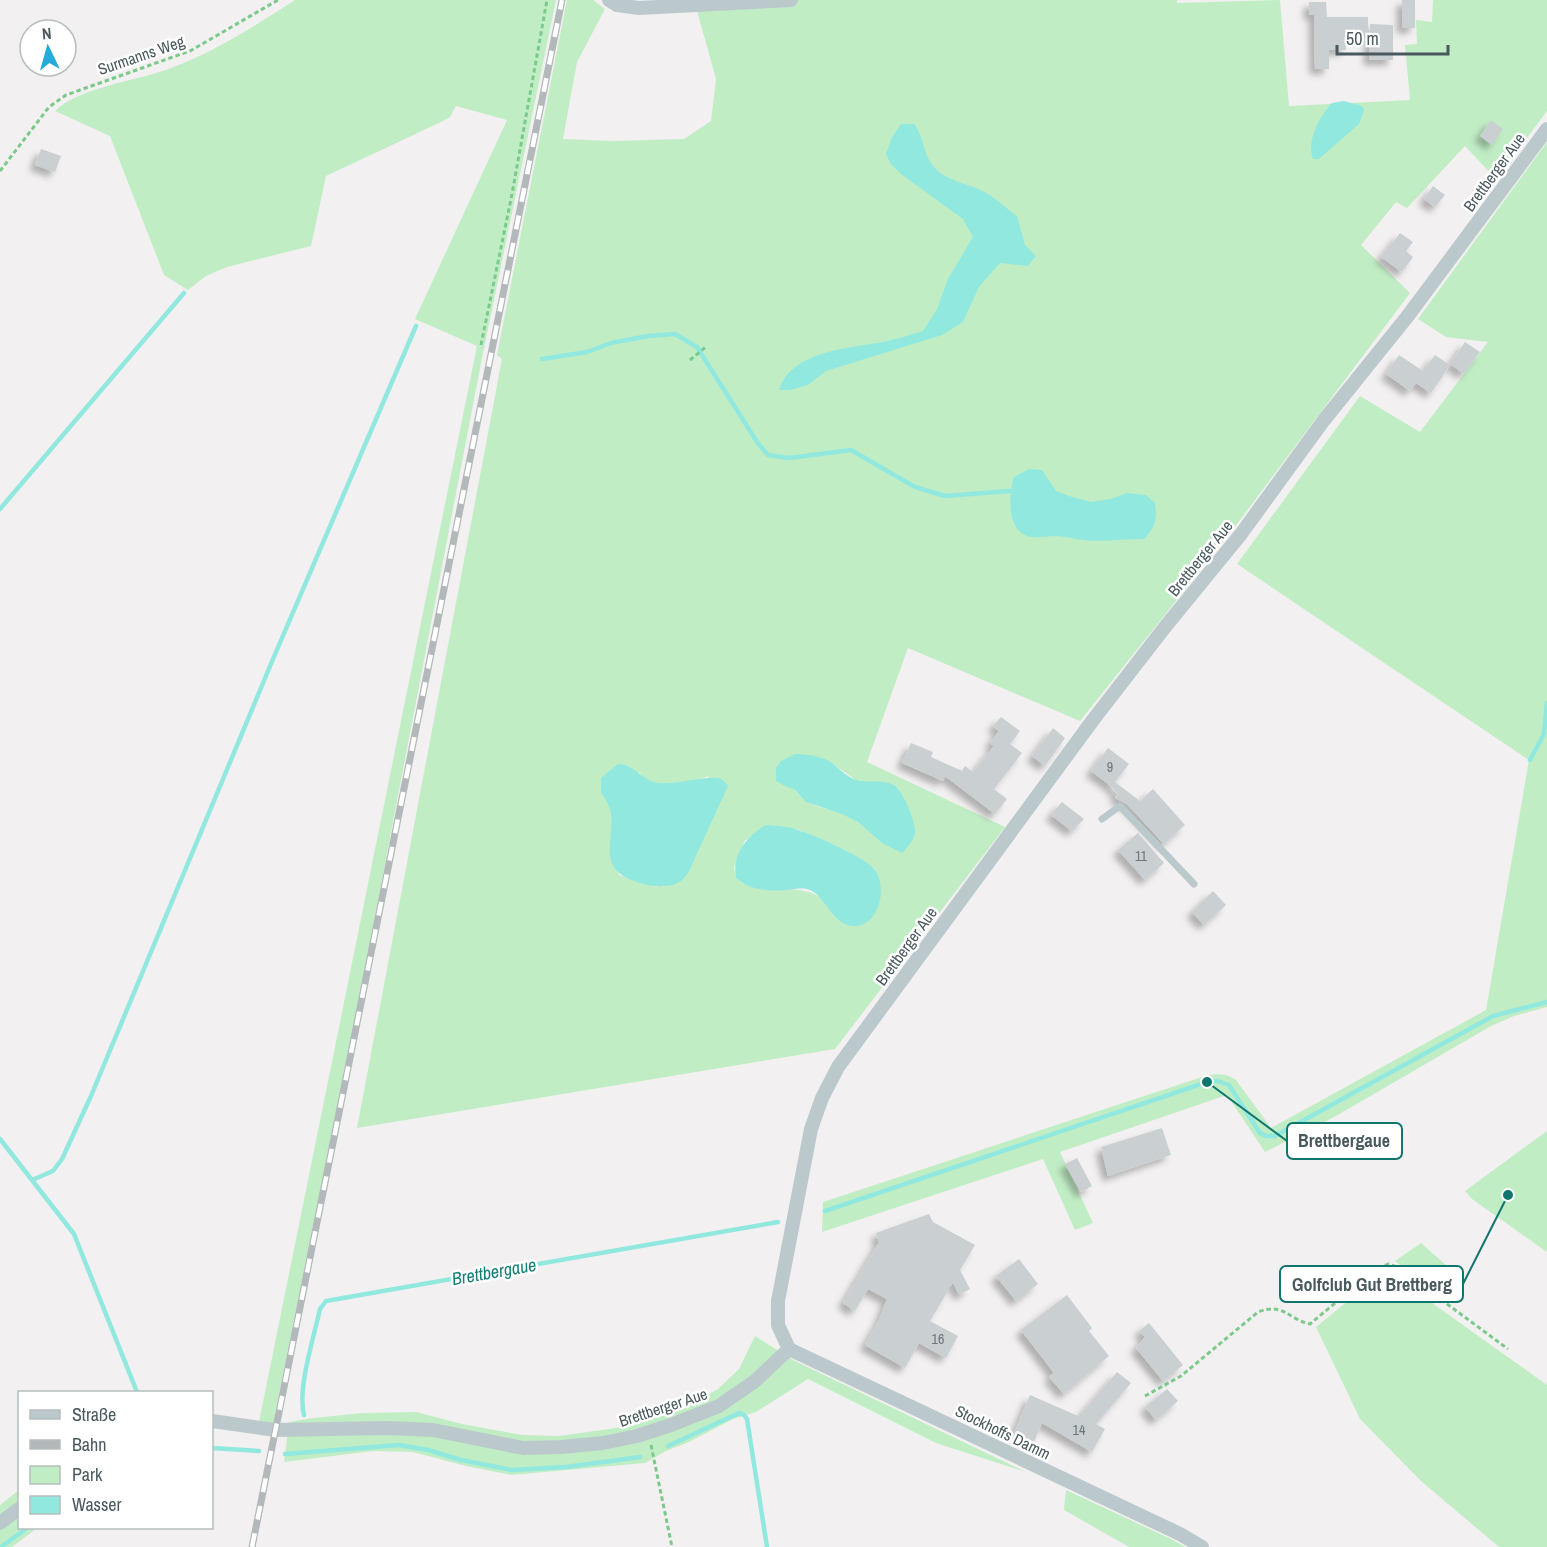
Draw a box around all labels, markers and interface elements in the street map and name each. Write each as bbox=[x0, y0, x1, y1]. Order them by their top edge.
north arrow bbox=[18, 18, 78, 78]
scale bar bbox=[1337, 18, 1448, 56]
text: N bbox=[41, 22, 52, 44]
text: 50 m bbox=[1346, 26, 1379, 51]
street label: Surmanns Weg bbox=[95, 30, 188, 80]
street label: Brettberger Aue bbox=[1458, 128, 1530, 216]
street label: Brettberger Aue bbox=[1163, 515, 1237, 601]
house number: 9 bbox=[1107, 758, 1113, 776]
house number: 11 bbox=[1135, 847, 1148, 865]
street label: Brettberger Aue bbox=[870, 902, 942, 990]
callout: Brettbergaue bbox=[1287, 1123, 1402, 1159]
text: Brettbergaue bbox=[1298, 1128, 1390, 1153]
water label: Brettbergaue bbox=[450, 1252, 538, 1291]
callout: Golfclub Gut Brettberg bbox=[1280, 1266, 1463, 1302]
text: Golfclub Gut Brettberg bbox=[1292, 1272, 1452, 1297]
house number: 16 bbox=[932, 1330, 944, 1348]
street label: Brettberger Aue bbox=[616, 1382, 710, 1432]
legend bbox=[18, 1391, 213, 1529]
street label: Stockhoffs Damm bbox=[952, 1399, 1054, 1465]
text: Straße bbox=[72, 1402, 116, 1427]
house number: 14 bbox=[1073, 1421, 1086, 1439]
text: Bahn bbox=[72, 1432, 106, 1457]
text: Park bbox=[72, 1462, 103, 1487]
text: Wasser bbox=[72, 1492, 122, 1517]

